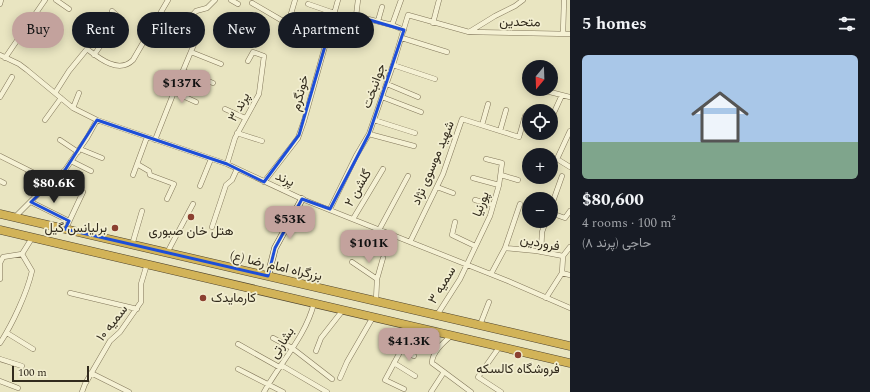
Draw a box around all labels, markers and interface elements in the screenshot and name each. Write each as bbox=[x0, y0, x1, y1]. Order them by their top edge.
text: 5 homes bbox=[582, 11, 647, 37]
chip: Buy bbox=[12, 12, 64, 48]
chip: Rent bbox=[72, 12, 129, 48]
chip: Filters bbox=[137, 12, 205, 48]
chip: New bbox=[213, 12, 270, 48]
chip: Apartment bbox=[278, 12, 374, 48]
street label: متحدین bbox=[499, 12, 541, 32]
icon: filters bbox=[836, 13, 858, 35]
street label: جوانبخت bbox=[357, 60, 391, 111]
north arrow bbox=[522, 60, 558, 96]
map controls bbox=[522, 60, 558, 228]
pin: $137K bbox=[154, 70, 210, 104]
street label: خونگرم bbox=[286, 72, 314, 113]
text: $137K bbox=[162, 73, 202, 93]
icon: home bbox=[684, 81, 756, 153]
street label: پرند ۳ bbox=[223, 89, 255, 125]
button: locate bbox=[522, 104, 558, 140]
street label: شهید موسوی نژاد bbox=[406, 118, 460, 208]
button: + bbox=[522, 148, 558, 184]
street label: گلشن ۲ bbox=[339, 165, 377, 210]
street label: پرند bbox=[272, 166, 298, 192]
pin: $80.6K bbox=[21, 170, 87, 204]
text: $80.6K bbox=[33, 173, 75, 193]
text: $80,600 bbox=[582, 187, 644, 213]
street label: پورنیا bbox=[467, 188, 495, 220]
button: − bbox=[522, 192, 558, 228]
pin: $53K bbox=[266, 206, 314, 240]
text: $53K bbox=[274, 209, 306, 229]
marker: هتل خان صبوری bbox=[186, 212, 196, 222]
text: 4 rooms · 100 m² bbox=[582, 213, 676, 233]
place label: برلیانس گیل bbox=[44, 218, 107, 238]
place label: هتل خان صبوری bbox=[149, 221, 233, 241]
marker: برلیانس گیل bbox=[110, 223, 120, 233]
street label: فروردین bbox=[518, 229, 562, 257]
pin: $101K bbox=[341, 230, 397, 264]
text: $101K bbox=[349, 233, 389, 253]
text: حاجی (پرند ۸) bbox=[582, 233, 651, 253]
street label: بزرگراه امام رضا (ع) bbox=[228, 246, 324, 286]
street label: سمیه ۳ bbox=[423, 262, 461, 308]
place label: کارمایدک bbox=[211, 288, 256, 308]
marker: کارمایدک bbox=[198, 293, 208, 303]
street label: سمیه ۱۰ bbox=[91, 300, 133, 346]
street label: بشارتی bbox=[264, 323, 300, 363]
pin: $41.3K bbox=[376, 328, 442, 362]
text: $41.3K bbox=[388, 331, 430, 351]
marker: فروشگاه کالسکه bbox=[513, 350, 523, 360]
place label: فروشگاه کالسکه bbox=[476, 359, 560, 379]
scale bar bbox=[12, 364, 89, 383]
text: 100 m bbox=[18, 364, 47, 381]

